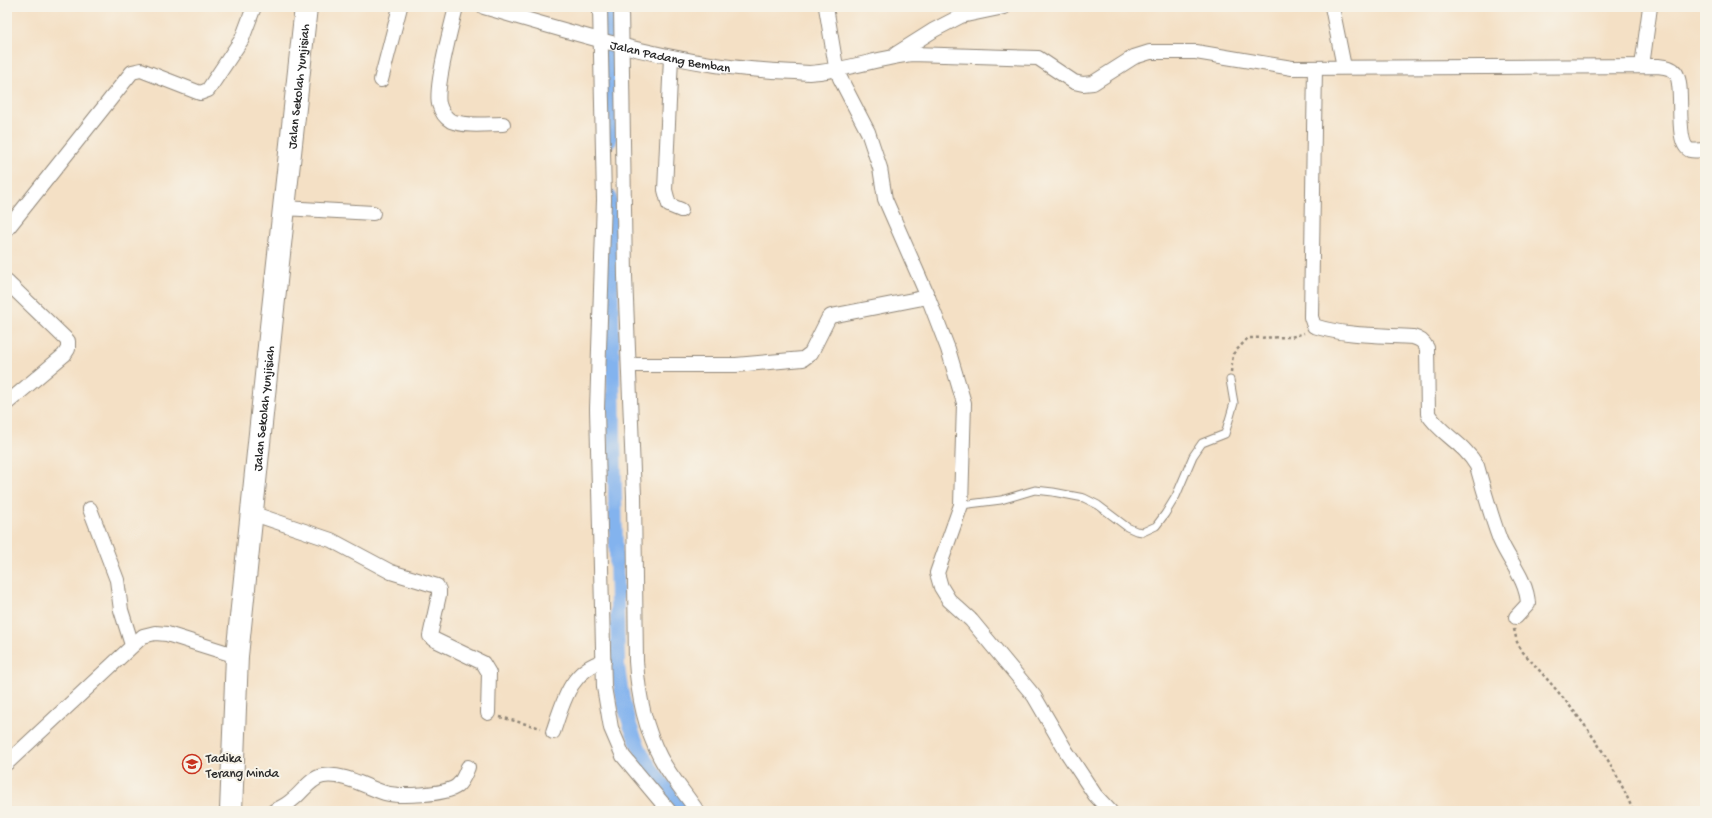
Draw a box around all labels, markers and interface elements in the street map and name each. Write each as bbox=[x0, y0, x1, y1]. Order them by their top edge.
street label: Jalan Sekolah Yunjisiah bbox=[286, 23, 314, 150]
street label: Jalan Padang Bemban bbox=[608, 38, 732, 77]
street label: Jalan Sekolah Yunjisiah bbox=[251, 345, 279, 472]
place label: Tadika Terang Minda bbox=[205, 752, 280, 782]
school or university icon: Tadika Terang Minda bbox=[181, 753, 203, 775]

